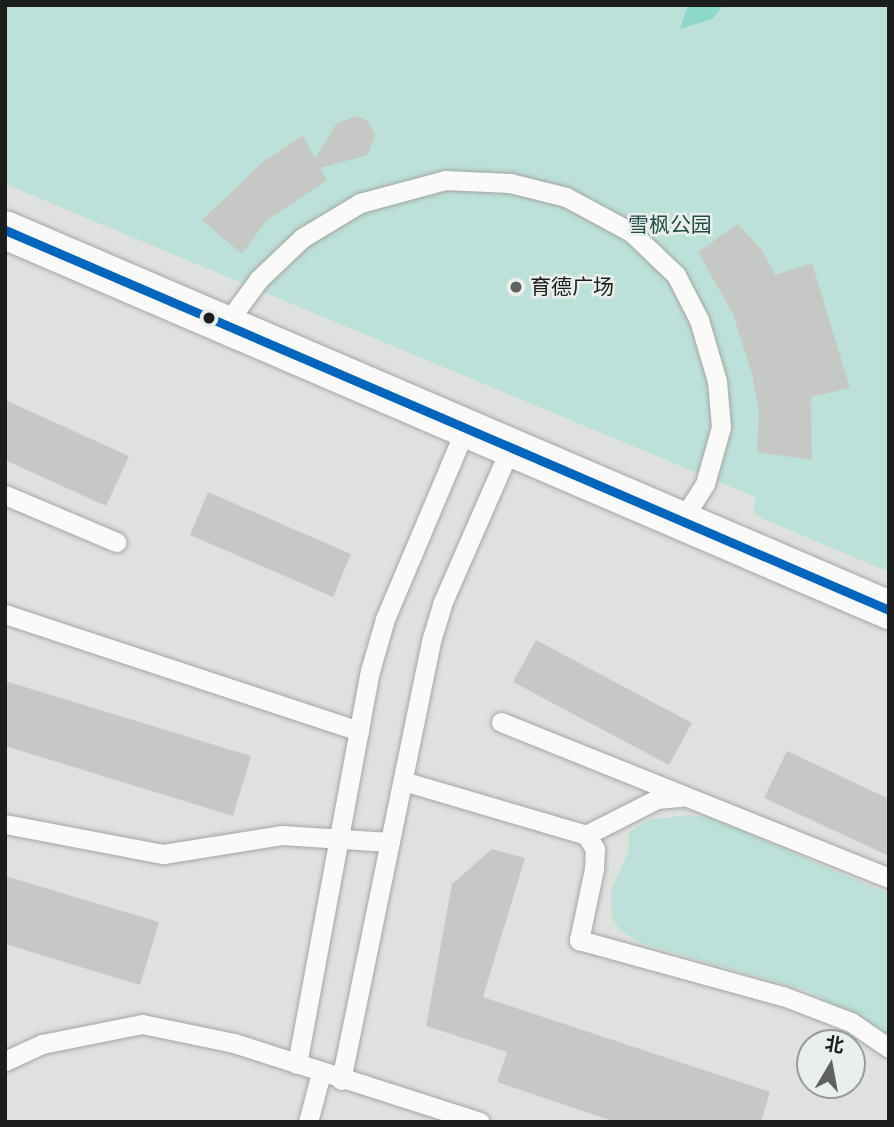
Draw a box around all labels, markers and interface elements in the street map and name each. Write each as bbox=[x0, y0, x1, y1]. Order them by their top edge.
park label: 雪枫公园 bbox=[628, 212, 712, 238]
place label: 育德广场 bbox=[530, 274, 614, 300]
marker: 育德广场 bbox=[508, 279, 524, 295]
unlabelled marker bbox=[202, 311, 216, 325]
north arrow bbox=[796, 1029, 866, 1099]
text: 北 bbox=[823, 1032, 846, 1058]

